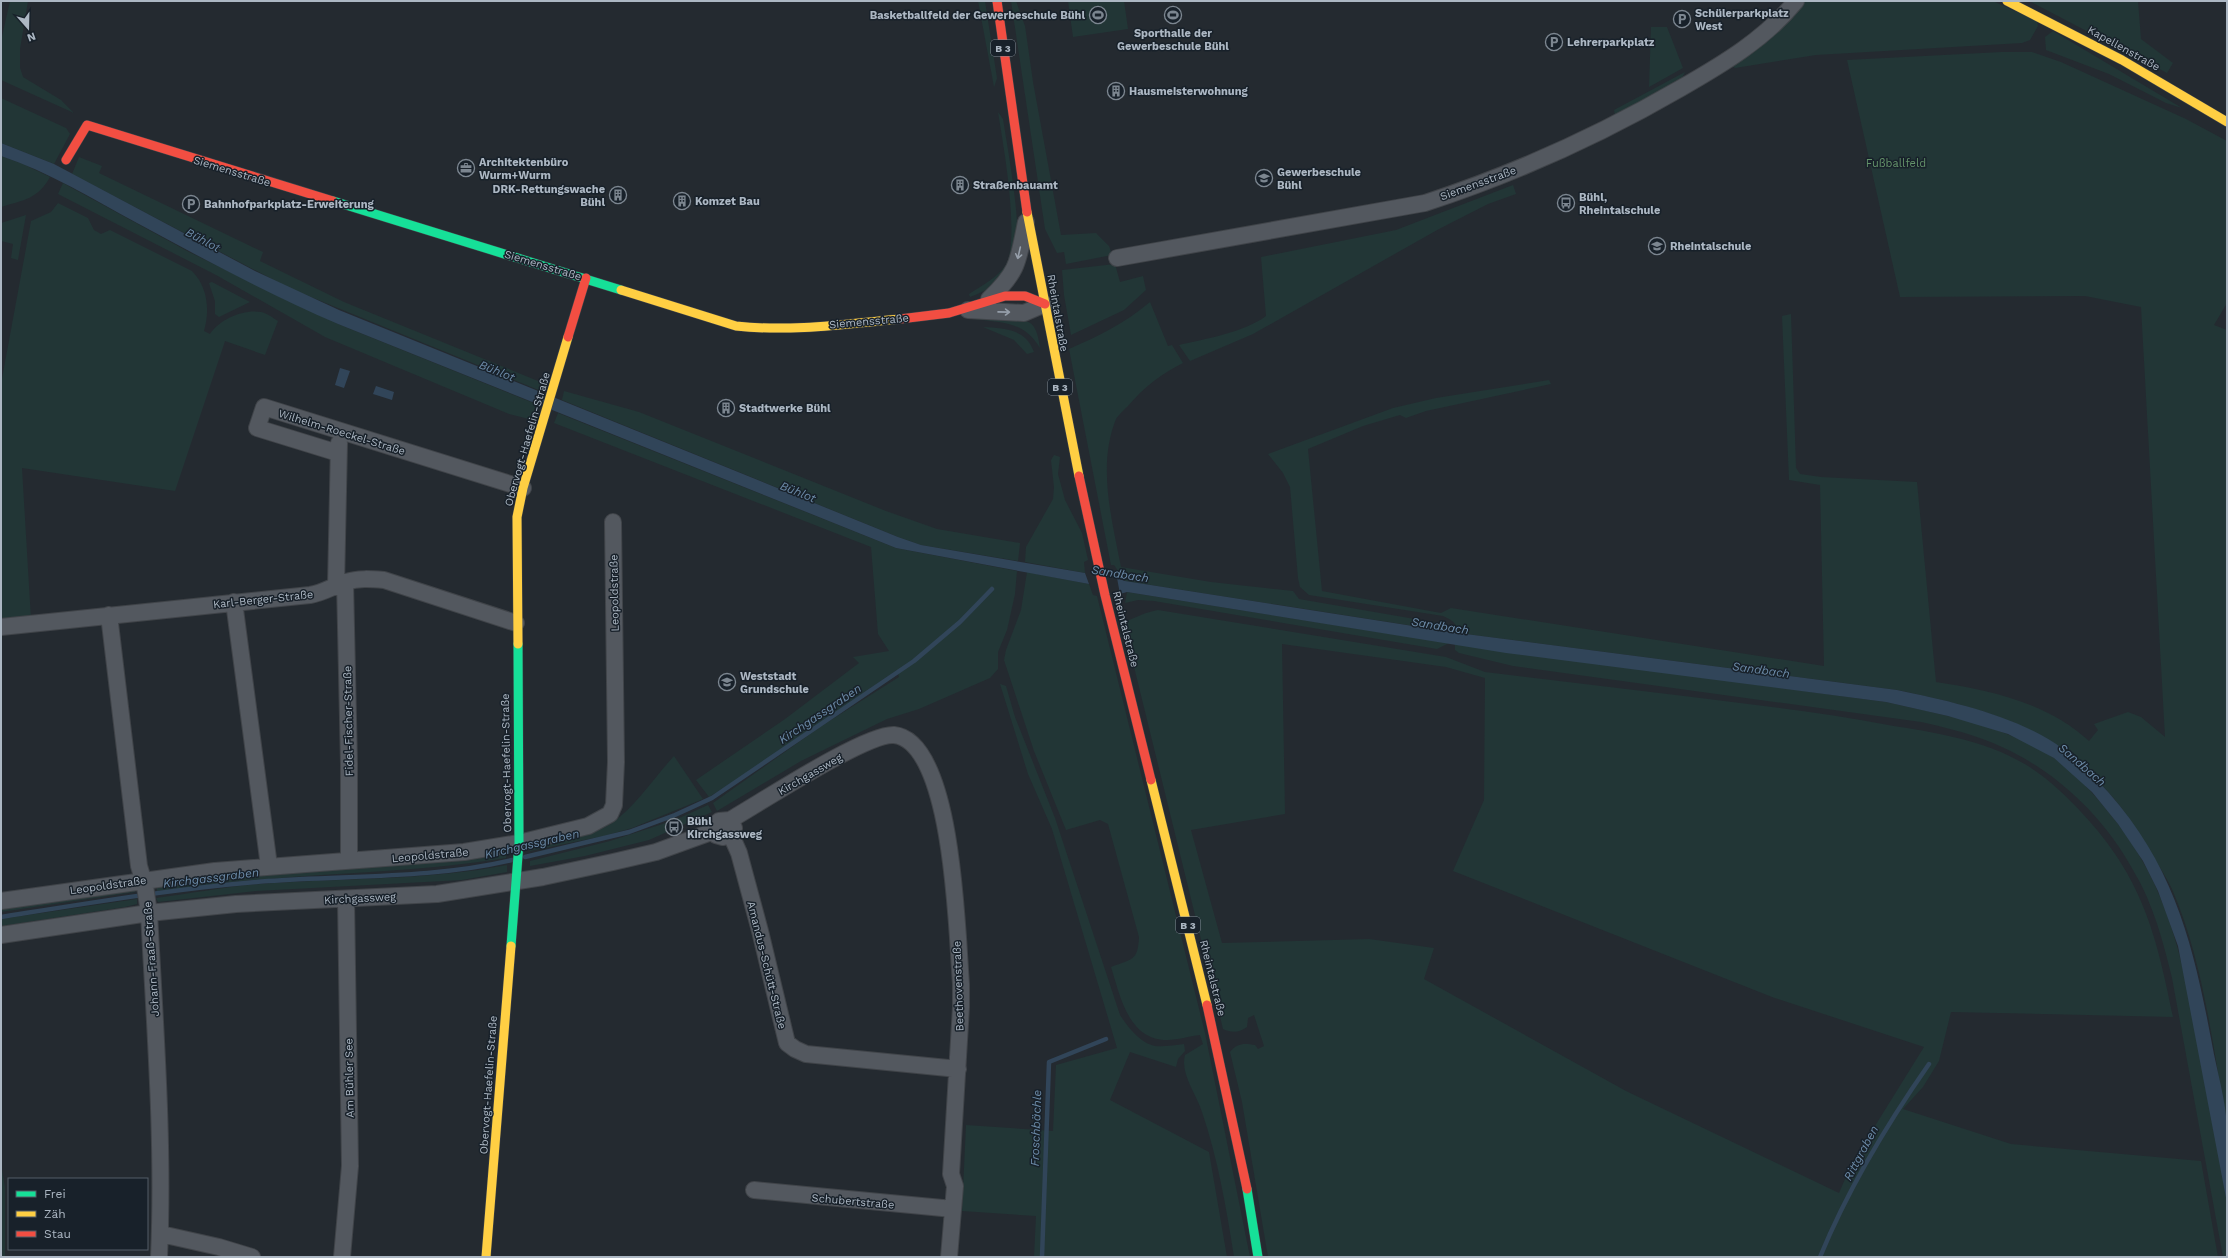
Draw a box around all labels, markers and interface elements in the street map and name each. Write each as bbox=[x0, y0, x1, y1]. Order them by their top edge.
sports icon: Basketballfeld der Gewerbeschule Bühl bbox=[1088, 5, 1108, 25]
sports icon: Sporthalle der Gewerbeschule Bühl bbox=[1163, 5, 1183, 25]
place label: Schülerparkplatz West bbox=[1695, 7, 1789, 33]
north arrow bbox=[8, 8, 48, 48]
place label: Basketballfeld der Gewerbeschule Bühl bbox=[870, 9, 1085, 22]
parking icon: Schülerparkplatz West bbox=[1672, 9, 1692, 29]
street label: Kapellenstraße bbox=[2085, 23, 2162, 74]
place label: Sporthalle der Gewerbeschule Bühl bbox=[1117, 27, 1229, 53]
text: N bbox=[25, 29, 37, 44]
parking icon: Lehrerparkplatz bbox=[1544, 32, 1564, 52]
place label: Lehrerparkplatz bbox=[1567, 36, 1655, 49]
road number: B 3 bbox=[991, 40, 1015, 56]
building icon: Hausmeisterwohnung bbox=[1106, 81, 1126, 101]
place label: Hausmeisterwohnung bbox=[1129, 85, 1248, 98]
street label: Siemensstraße bbox=[192, 154, 272, 189]
place label: Architektenbüro Wurm+Wurm bbox=[479, 156, 569, 182]
park label: Fußballfeld bbox=[1866, 157, 1926, 170]
office icon: Architektenbüro Wurm+Wurm bbox=[456, 158, 476, 178]
street label: Siemensstraße bbox=[1438, 164, 1518, 203]
place label: Gewerbeschule Bühl bbox=[1277, 166, 1361, 192]
school or university icon: Gewerbeschule Bühl bbox=[1254, 168, 1274, 188]
building icon: Straßenbauamt bbox=[950, 175, 970, 195]
place label: Straßenbauamt bbox=[973, 179, 1058, 192]
place label: DRK-Rettungswache Bühl bbox=[493, 183, 605, 209]
building icon: DRK-Rettungswache Bühl bbox=[608, 185, 628, 205]
building icon: Komzet Bau bbox=[672, 191, 692, 211]
place label: Bühl, Rheintalschule bbox=[1579, 191, 1660, 217]
bus stop icon: Bühl, Rheintalschule bbox=[1556, 193, 1576, 213]
parking icon: Bahnhofparkplatz-Erweiterung bbox=[181, 194, 201, 214]
place label: Komzet Bau bbox=[695, 195, 760, 208]
place label: Bahnhofparkplatz-Erweiterung bbox=[204, 198, 374, 211]
water label: Bühlot bbox=[183, 225, 223, 255]
school or university icon: Rheintalschule bbox=[1647, 236, 1667, 256]
place label: Rheintalschule bbox=[1670, 240, 1751, 253]
one-way arrow bbox=[1015, 246, 1023, 259]
street label: Siemensstraße bbox=[503, 248, 583, 283]
street label: Rheintalstraße bbox=[1044, 273, 1071, 353]
one-way arrow bbox=[997, 308, 1010, 316]
street label: Siemensstraße bbox=[829, 312, 909, 331]
water label: Bühlot bbox=[477, 358, 517, 385]
street label: Obervogt-Haefelin-Straße bbox=[502, 371, 553, 508]
road number: B 3 bbox=[1048, 379, 1072, 395]
building icon: Stadtwerke Bühl bbox=[716, 398, 736, 418]
place label: Stadtwerke Bühl bbox=[739, 402, 831, 415]
street label: Wilhelm-Roeckel-Straße bbox=[277, 407, 407, 458]
water label: Bühlot bbox=[778, 479, 818, 506]
street label: Leopoldstraße bbox=[607, 554, 622, 632]
water label: Sandbach bbox=[1090, 563, 1150, 585]
street label: Karl-Berger-Straße bbox=[212, 588, 314, 611]
street label: Rheintalstraße bbox=[1110, 590, 1141, 669]
water label: Sandbach bbox=[1410, 615, 1470, 637]
water label: Sandbach bbox=[1731, 659, 1791, 681]
street label: Fidel-Fischer-Straße bbox=[341, 666, 356, 776]
place label: Weststadt Grundschule bbox=[740, 670, 809, 696]
school or university icon: Weststadt Grundschule bbox=[717, 672, 737, 692]
water label: Kirchgassgraben bbox=[776, 681, 864, 747]
street label: Obervogt-Haefelin-Straße bbox=[499, 693, 514, 833]
water label: Sandbach bbox=[2056, 741, 2108, 789]
street label: Kirchgassweg bbox=[776, 751, 845, 798]
place label: Bühl Kirchgassweg bbox=[687, 815, 763, 841]
bus stop icon: Bühl Kirchgassweg bbox=[664, 817, 684, 837]
water label: Kirchgassgraben bbox=[483, 826, 581, 862]
street label: Leopoldstraße bbox=[391, 846, 469, 865]
water label: Kirchgassgraben bbox=[162, 865, 260, 891]
street label: Leopoldstraße bbox=[69, 874, 147, 897]
street label: Kirchgassweg bbox=[324, 890, 396, 907]
street label: Amandus-Schütt-Straße bbox=[744, 900, 789, 1030]
street label: Johann-Fraaß-Straße bbox=[141, 901, 162, 1017]
road number: B 3 bbox=[1176, 917, 1200, 933]
street label: Rheintalstraße bbox=[1197, 939, 1228, 1018]
street label: Beethovenstraße bbox=[950, 940, 967, 1032]
street label: Obervogt-Haefelin-Straße bbox=[477, 1015, 500, 1155]
street label: Am Bühler See bbox=[342, 1038, 357, 1118]
water label: Froschbächle bbox=[1028, 1089, 1044, 1167]
water label: Rittgraben bbox=[1841, 1123, 1881, 1183]
legend bbox=[8, 1178, 148, 1250]
text: Frei bbox=[44, 1187, 66, 1201]
street label: Schubertstraße bbox=[811, 1191, 895, 1212]
text: Zäh bbox=[44, 1207, 66, 1221]
text: Stau bbox=[44, 1227, 71, 1241]

